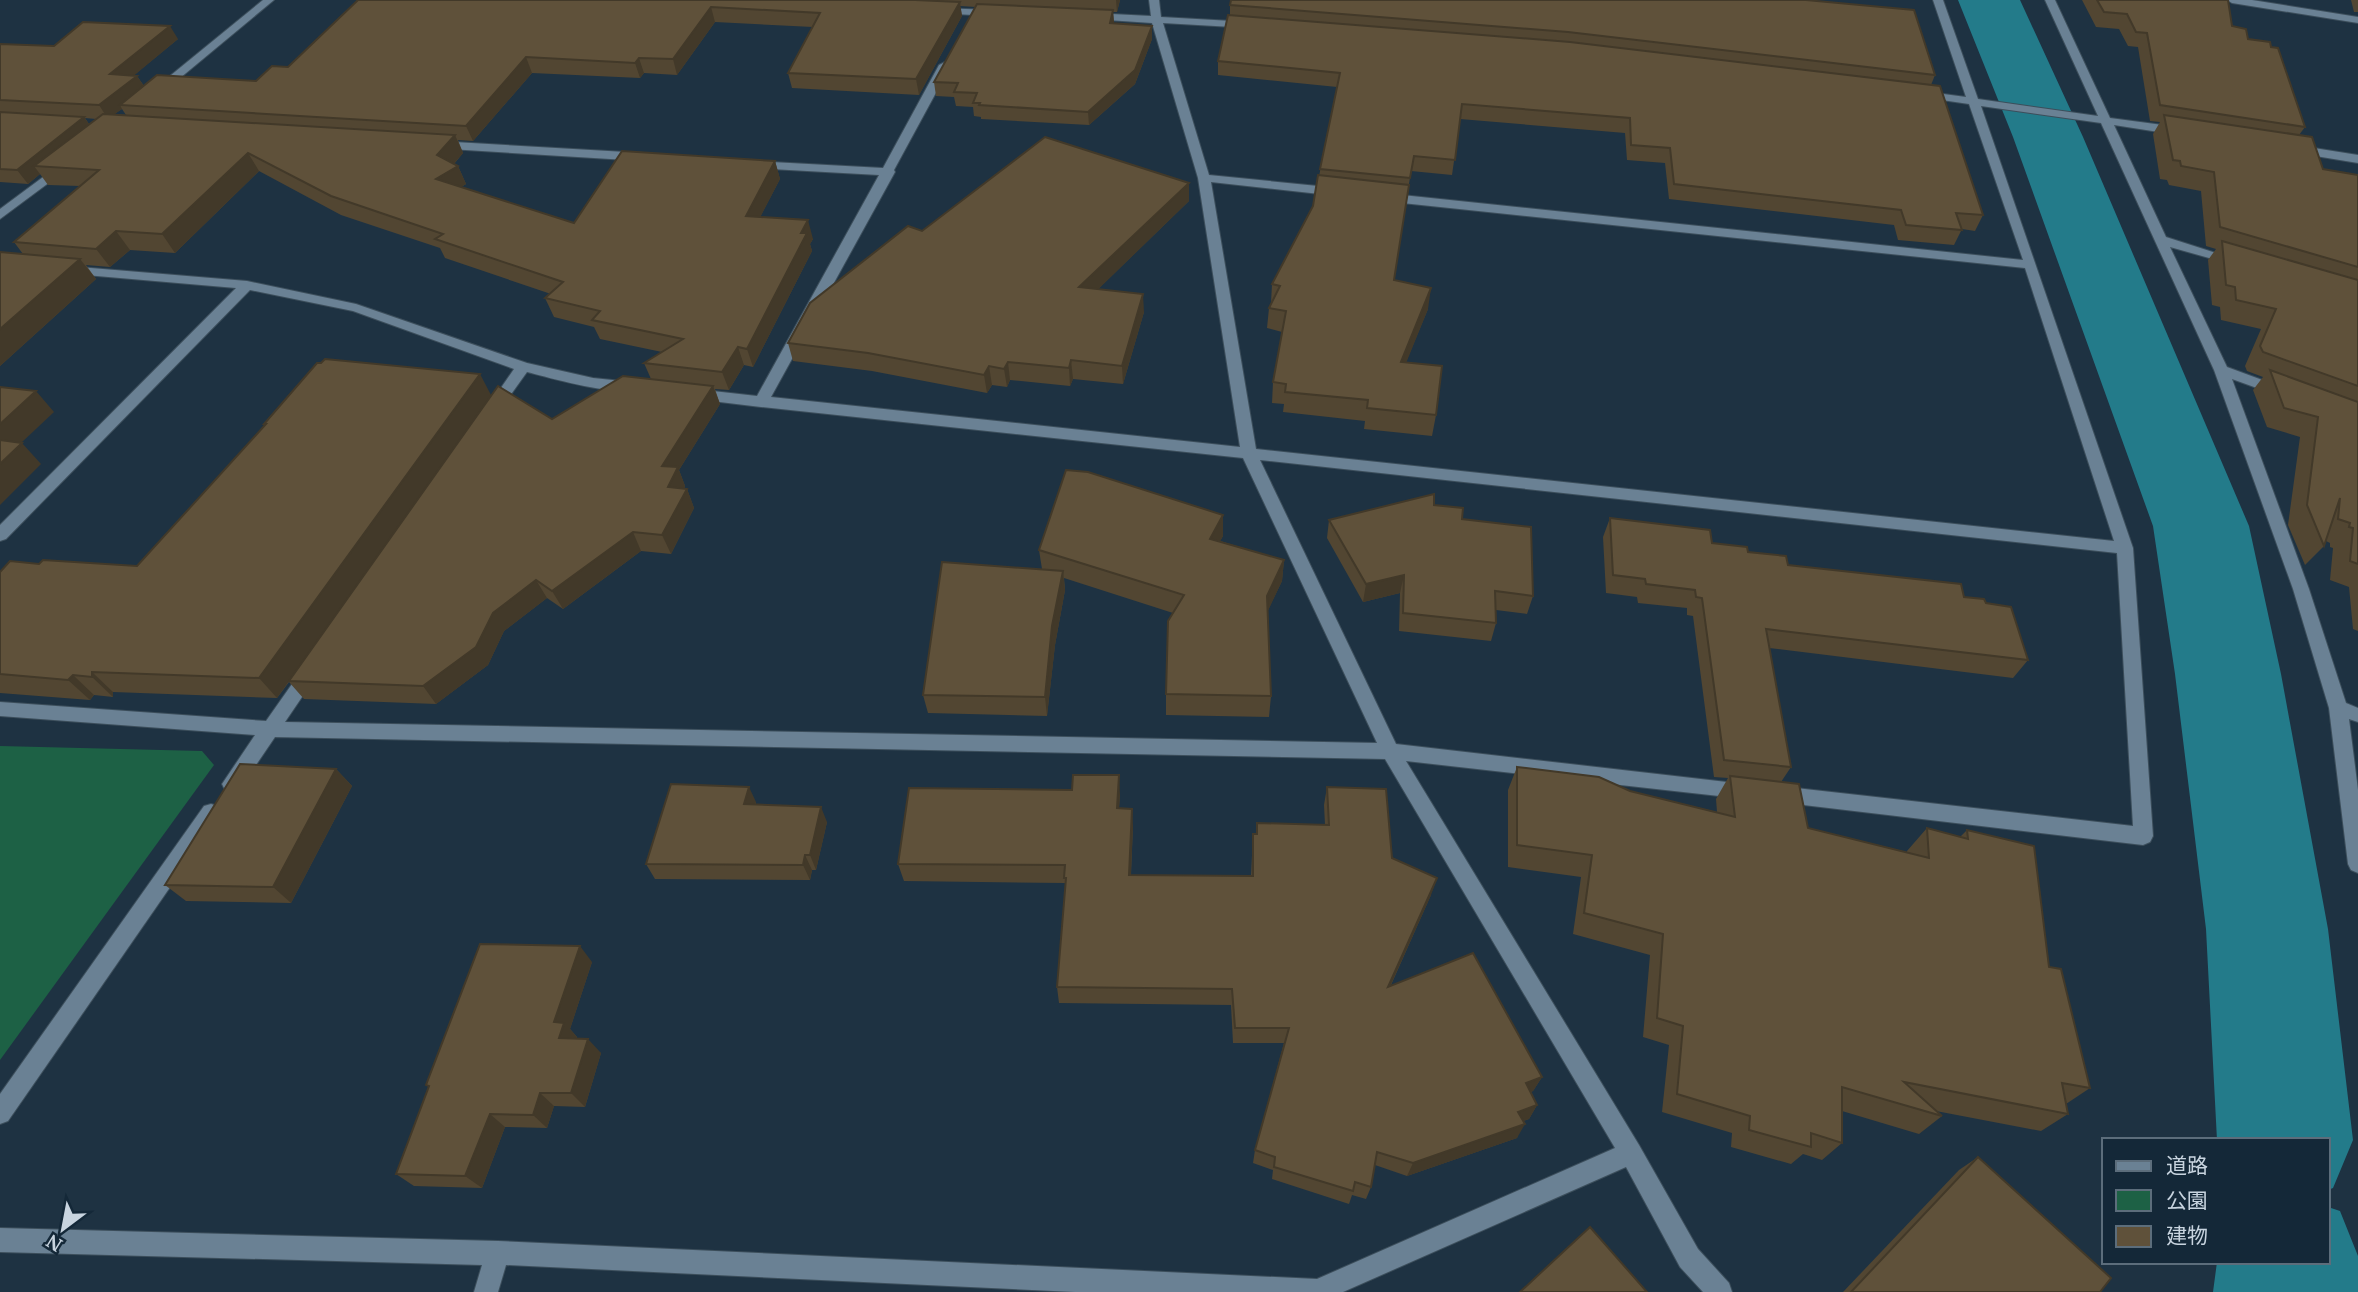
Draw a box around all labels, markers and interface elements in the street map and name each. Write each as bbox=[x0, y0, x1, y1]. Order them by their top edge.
legend bbox=[2102, 1138, 2330, 1264]
text: 道路 bbox=[2166, 1151, 2208, 1179]
text: 公園 bbox=[2166, 1186, 2208, 1214]
north arrow bbox=[28, 1194, 98, 1264]
text: 建物 bbox=[2166, 1221, 2208, 1249]
text: N bbox=[40, 1229, 66, 1258]

